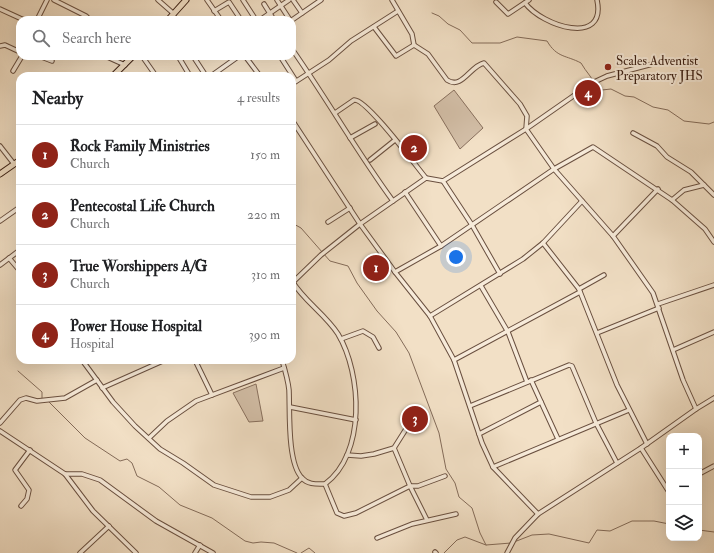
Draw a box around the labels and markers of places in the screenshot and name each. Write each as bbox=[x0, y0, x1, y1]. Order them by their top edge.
place label: Scales Adventist Preparatory JHS bbox=[616, 53, 703, 85]
marker: Scales Adventist Preparatory JHS bbox=[603, 62, 613, 72]
pin: 4 bbox=[575, 78, 601, 108]
pin: 2 bbox=[401, 133, 427, 163]
pin: 1 bbox=[363, 253, 389, 283]
pin: 3 bbox=[402, 404, 428, 434]

